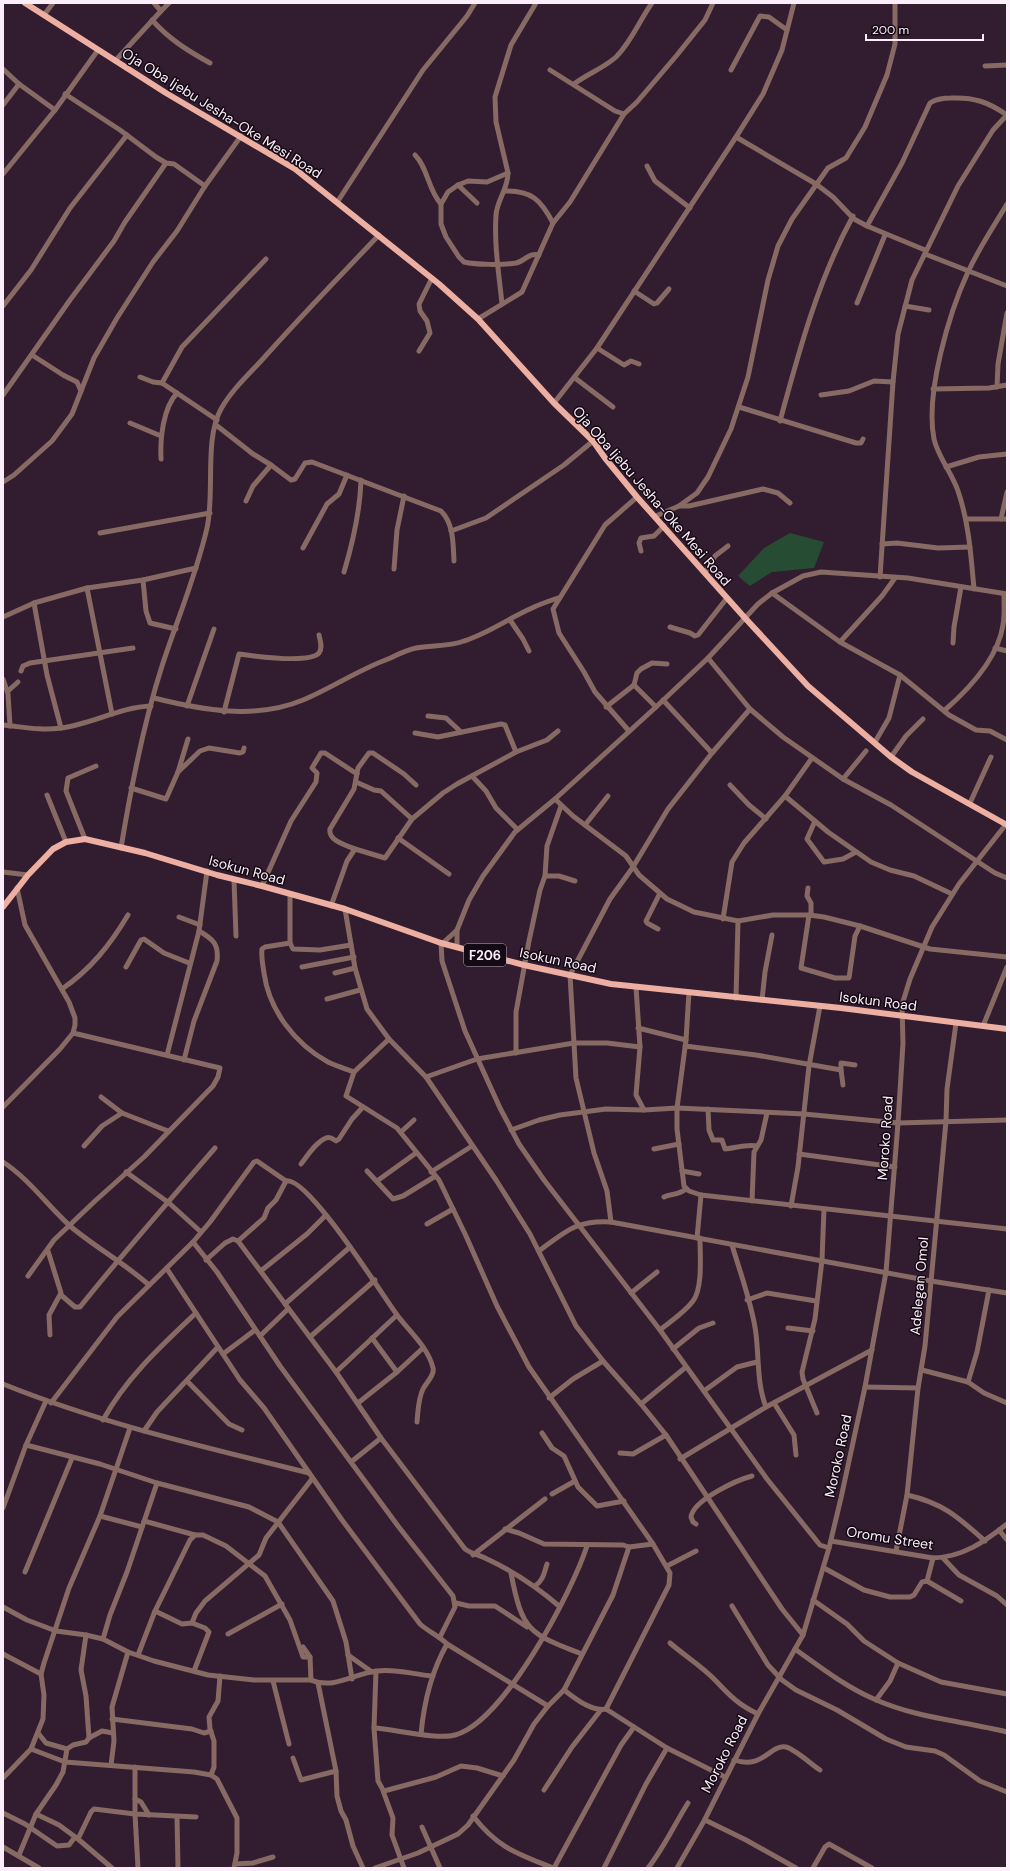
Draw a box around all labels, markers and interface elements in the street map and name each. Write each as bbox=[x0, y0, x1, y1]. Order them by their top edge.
scale bar bbox=[866, 16, 983, 42]
text: 200 m bbox=[872, 22, 909, 38]
street label: Oja Oba Ijebu Jesha-Oke Mesi Road bbox=[119, 44, 325, 182]
street label: Oja Oba Ijebu Jesha-Oke Mesi Road bbox=[569, 402, 735, 590]
street label: Isokun Road bbox=[207, 851, 287, 889]
street label: Isokun Road bbox=[518, 943, 598, 977]
road number: F206 bbox=[464, 944, 506, 966]
street label: Isokun Road bbox=[838, 987, 918, 1015]
street label: Moroko Road bbox=[873, 1095, 897, 1181]
street label: Adelegan Omol bbox=[906, 1236, 932, 1336]
street label: Moroko Road bbox=[820, 1413, 856, 1499]
street label: Oromu Street bbox=[845, 1522, 935, 1554]
street label: Moroko Road bbox=[697, 1712, 751, 1796]

